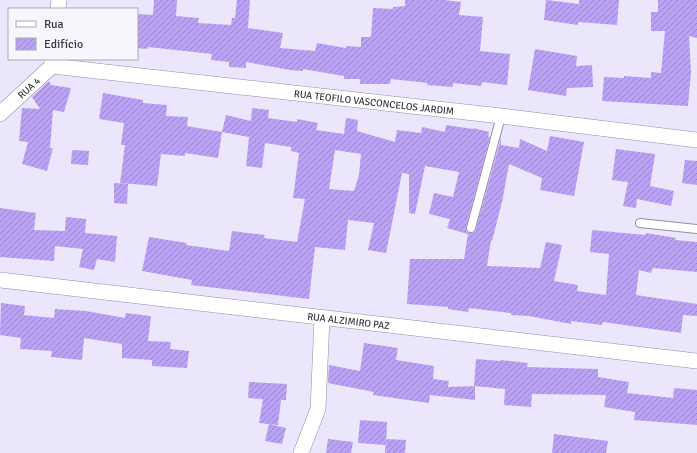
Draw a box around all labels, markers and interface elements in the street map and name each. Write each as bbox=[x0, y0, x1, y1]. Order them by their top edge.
legend bbox=[8, 8, 138, 60]
text: Rua bbox=[44, 17, 64, 32]
text: Edifício bbox=[44, 37, 83, 52]
street label: RUA 4 bbox=[16, 75, 43, 102]
street label: RUA TEOFILO VASCONCELOS JARDIM bbox=[293, 88, 455, 118]
street label: RUA ALZIMIRO PAZ bbox=[307, 311, 391, 332]

